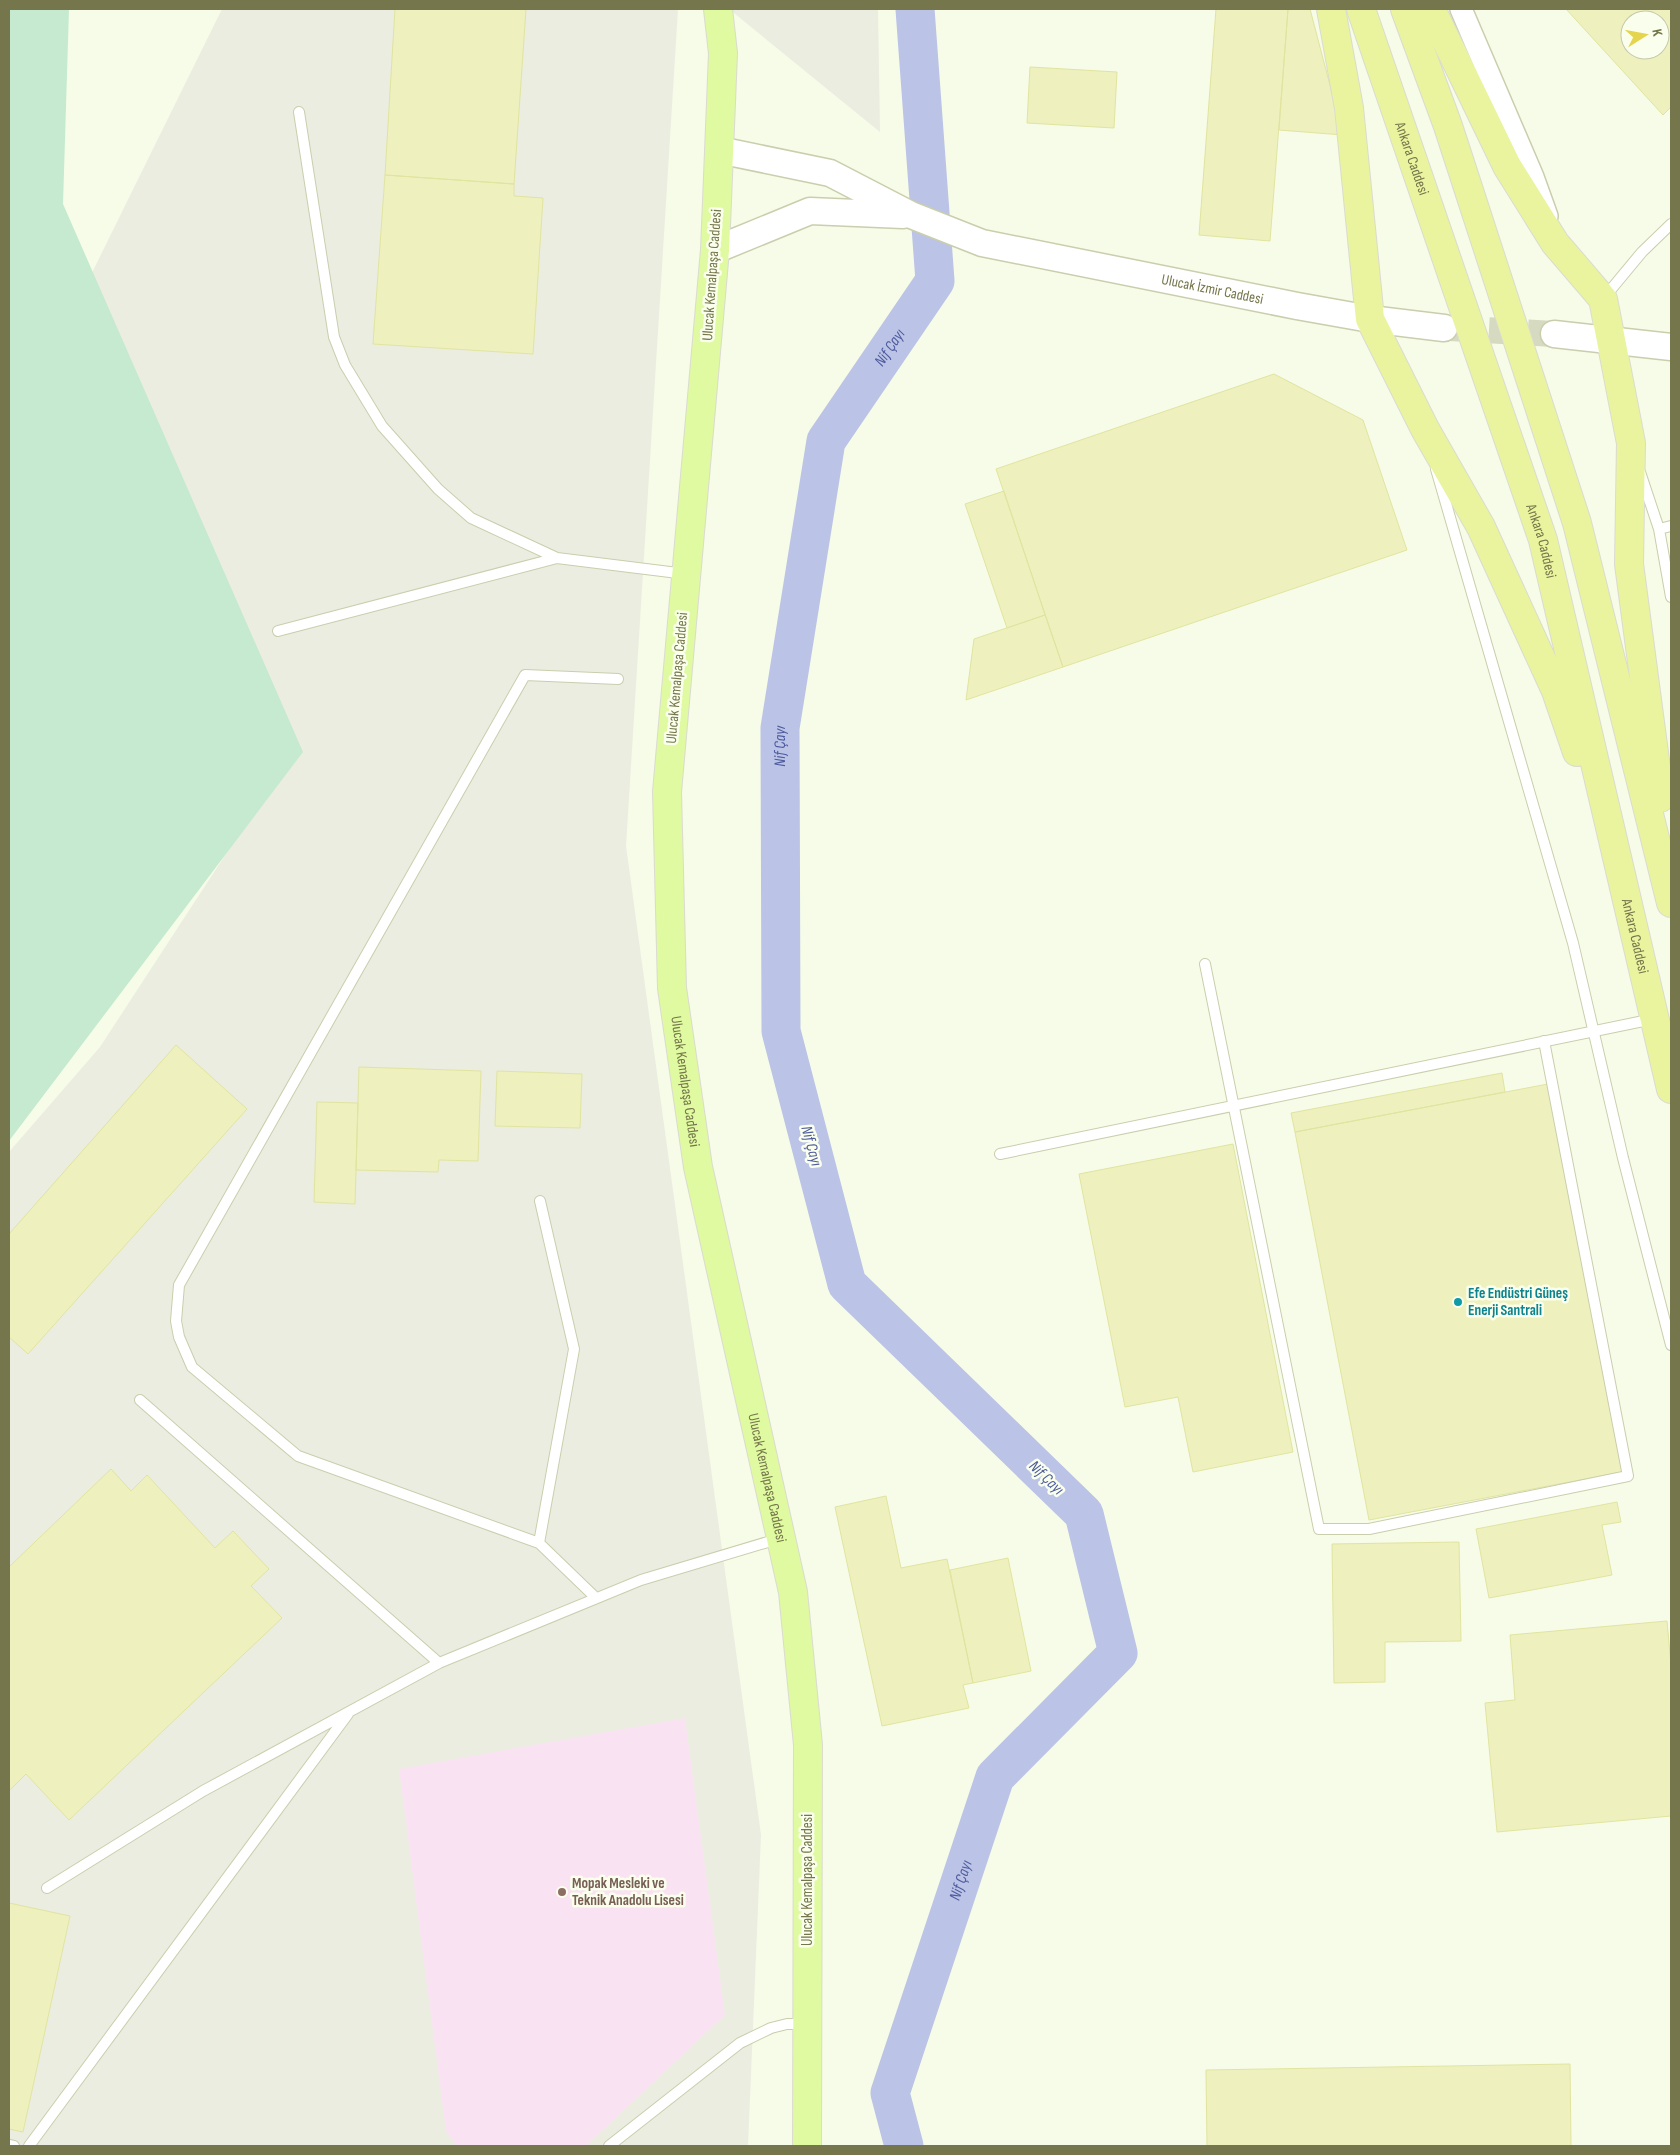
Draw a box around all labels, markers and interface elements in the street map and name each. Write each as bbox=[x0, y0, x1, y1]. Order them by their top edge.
north arrow bbox=[1620, 10, 1670, 60]
text: K bbox=[1648, 28, 1666, 38]
street label: Ankara Caddesi bbox=[1391, 118, 1434, 198]
street label: Ulucak Kemalpaşa Caddesi bbox=[698, 208, 726, 341]
street label: Ulucak İzmir Caddesi bbox=[1160, 270, 1265, 309]
water label: Nif Çayı bbox=[870, 325, 909, 370]
street label: Ankara Caddesi bbox=[1522, 500, 1561, 580]
street label: Ulucak Kemalpaşa Caddesi bbox=[662, 611, 692, 745]
water label: Nif Çayı bbox=[770, 724, 790, 767]
street label: Ankara Caddesi bbox=[1617, 896, 1653, 976]
street label: Ulucak Kemalpaşa Caddesi bbox=[667, 1015, 704, 1148]
water label: Nif Çayı bbox=[797, 1124, 825, 1168]
place label: Efe Endüstri Güneş Enerji Santrali bbox=[1468, 1284, 1568, 1320]
marker: Efe Endüstri Güneş Enerji Santrali bbox=[1452, 1296, 1464, 1308]
street label: Ulucak Kemalpaşa Caddesi bbox=[744, 1411, 791, 1545]
water label: Nif Çayı bbox=[1025, 1457, 1067, 1499]
street label: Ulucak Kemalpaşa Caddesi bbox=[798, 1814, 817, 1946]
water label: Nif Çayı bbox=[945, 1858, 976, 1903]
place label: Mopak Mesleki ve Teknik Anadolu Lisesi bbox=[572, 1874, 684, 1910]
marker: Mopak Mesleki ve Teknik Anadolu Lisesi bbox=[556, 1886, 568, 1898]

